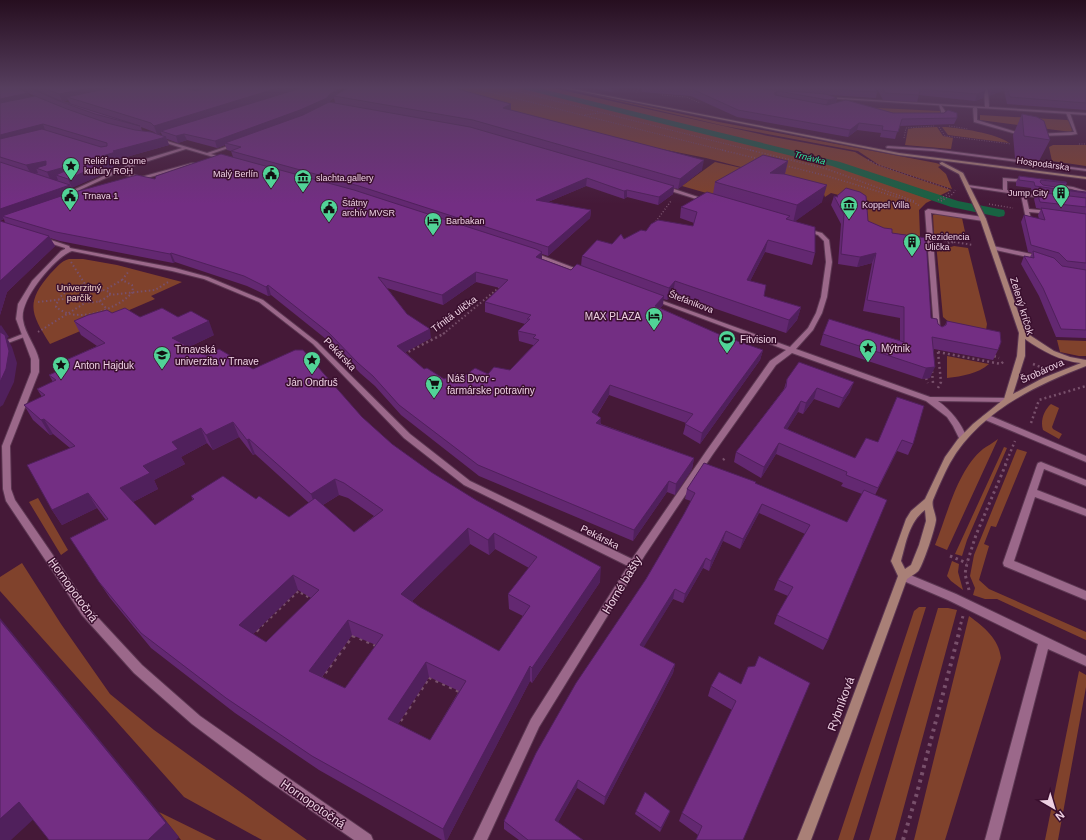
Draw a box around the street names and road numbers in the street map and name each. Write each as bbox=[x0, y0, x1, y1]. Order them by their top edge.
street label: Hospodárska bbox=[1016, 155, 1070, 173]
street label: Zelený kríčok bbox=[1008, 276, 1036, 337]
street label: Štefánikova bbox=[667, 289, 715, 315]
street label: Tŕnitá ulička bbox=[429, 293, 479, 335]
street label: Pekárska bbox=[322, 335, 359, 373]
street label: Šrobárova bbox=[1018, 356, 1066, 385]
street label: Pekárska bbox=[579, 523, 621, 552]
street label: Horné bašty bbox=[599, 554, 645, 616]
street label: Hornopotočná bbox=[45, 555, 101, 625]
street label: Rybníková bbox=[825, 675, 857, 733]
street label: Hornopotočná bbox=[278, 777, 348, 832]

